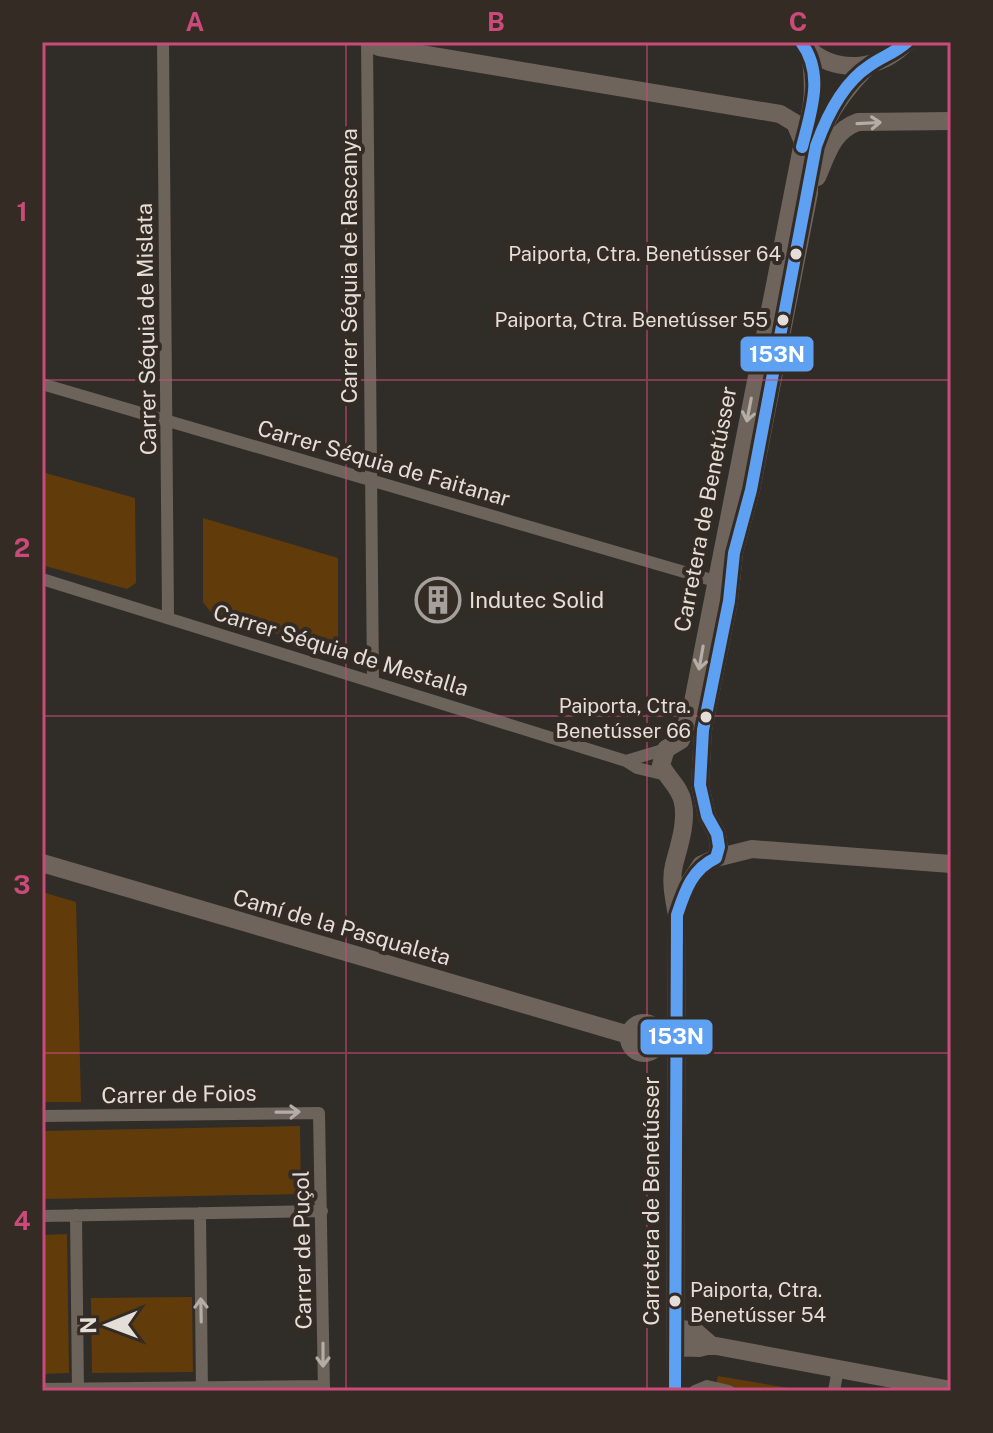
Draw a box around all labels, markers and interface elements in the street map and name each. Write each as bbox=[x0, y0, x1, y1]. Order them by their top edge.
text: A bbox=[186, 6, 205, 37]
text: B bbox=[487, 6, 505, 37]
text: C bbox=[789, 6, 807, 37]
one-way arrow bbox=[855, 115, 881, 130]
street label: Carrer Séquia de Rascanya bbox=[336, 128, 362, 404]
text: 1 bbox=[16, 196, 28, 227]
street label: Carrer Séquia de Mislata bbox=[131, 203, 161, 455]
place label: Paiporta, Ctra. Benetússer 64 bbox=[508, 242, 781, 266]
marker: Paiporta, Ctra. Benetússer 64 bbox=[788, 246, 804, 262]
place label: Paiporta, Ctra. Benetússer 55 bbox=[495, 308, 768, 332]
marker: Paiporta, Ctra. Benetússer 55 bbox=[775, 312, 791, 328]
line badge: 153N bbox=[739, 335, 815, 373]
text: 153N bbox=[749, 341, 805, 367]
street label: Carretera de Benetússer bbox=[668, 384, 742, 634]
one-way arrow bbox=[741, 397, 756, 423]
street label: Carrer Séquia de Faitanar bbox=[255, 414, 513, 512]
text: 2 bbox=[14, 532, 30, 563]
building icon: Indutec Solid bbox=[414, 576, 462, 624]
place label: Indutec Solid bbox=[469, 587, 604, 613]
street label: Carrer Séquia de Mestalla bbox=[210, 599, 472, 701]
one-way arrow bbox=[692, 644, 707, 670]
place label: Paiporta, Ctra. Benetússer 66 bbox=[556, 694, 691, 743]
marker: Paiporta, Ctra. Benetússer 66 bbox=[698, 709, 714, 725]
text: 3 bbox=[13, 869, 31, 900]
street label: Camí de la Pasqualeta bbox=[230, 883, 454, 971]
line badge: 153N bbox=[639, 1018, 714, 1056]
text: 153N bbox=[648, 1023, 704, 1049]
street label: Carretera de Benetússer bbox=[638, 1076, 664, 1326]
street label: Carrer de Foios bbox=[101, 1080, 257, 1108]
one-way arrow bbox=[274, 1104, 301, 1120]
street label: Carrer de Puçol bbox=[288, 1170, 316, 1330]
text: 4 bbox=[13, 1205, 31, 1236]
place label: Paiporta, Ctra. Benetússer 54 bbox=[690, 1278, 826, 1327]
north arrow bbox=[68, 1285, 148, 1365]
marker: Paiporta, Ctra. Benetússer 54 bbox=[667, 1293, 683, 1309]
one-way arrow bbox=[193, 1297, 209, 1324]
text: N bbox=[75, 1317, 101, 1334]
one-way arrow bbox=[315, 1341, 331, 1368]

